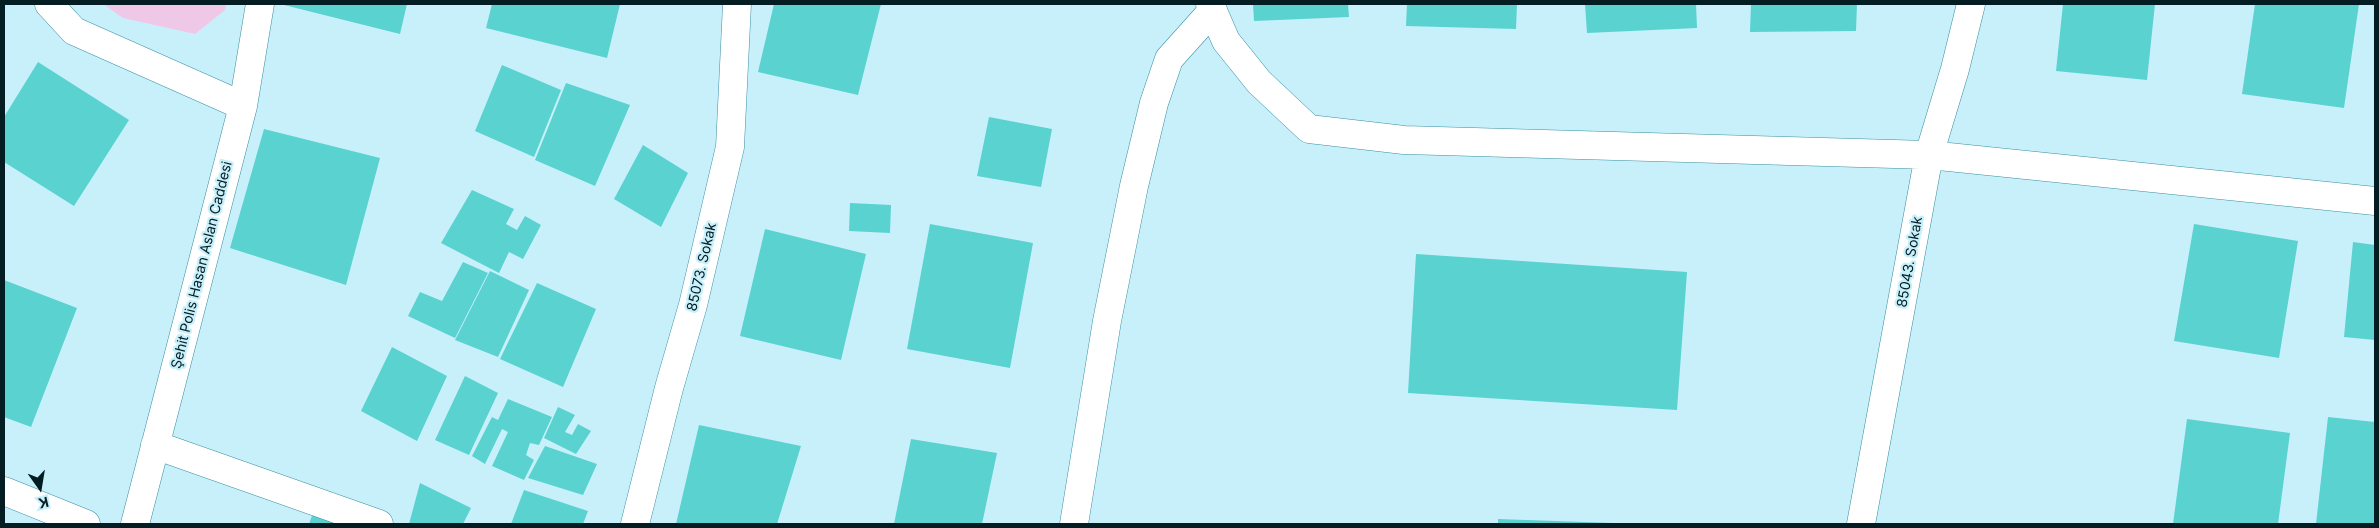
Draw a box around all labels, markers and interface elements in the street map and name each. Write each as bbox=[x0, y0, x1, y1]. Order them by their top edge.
street label: Şehit Polis Hasan Aslan Caddesi bbox=[168, 160, 236, 370]
street label: 85043. Sokak bbox=[1894, 215, 1926, 309]
street label: 85073. Sokak bbox=[684, 221, 720, 313]
north arrow bbox=[15, 463, 65, 513]
text: K bbox=[37, 494, 50, 513]

